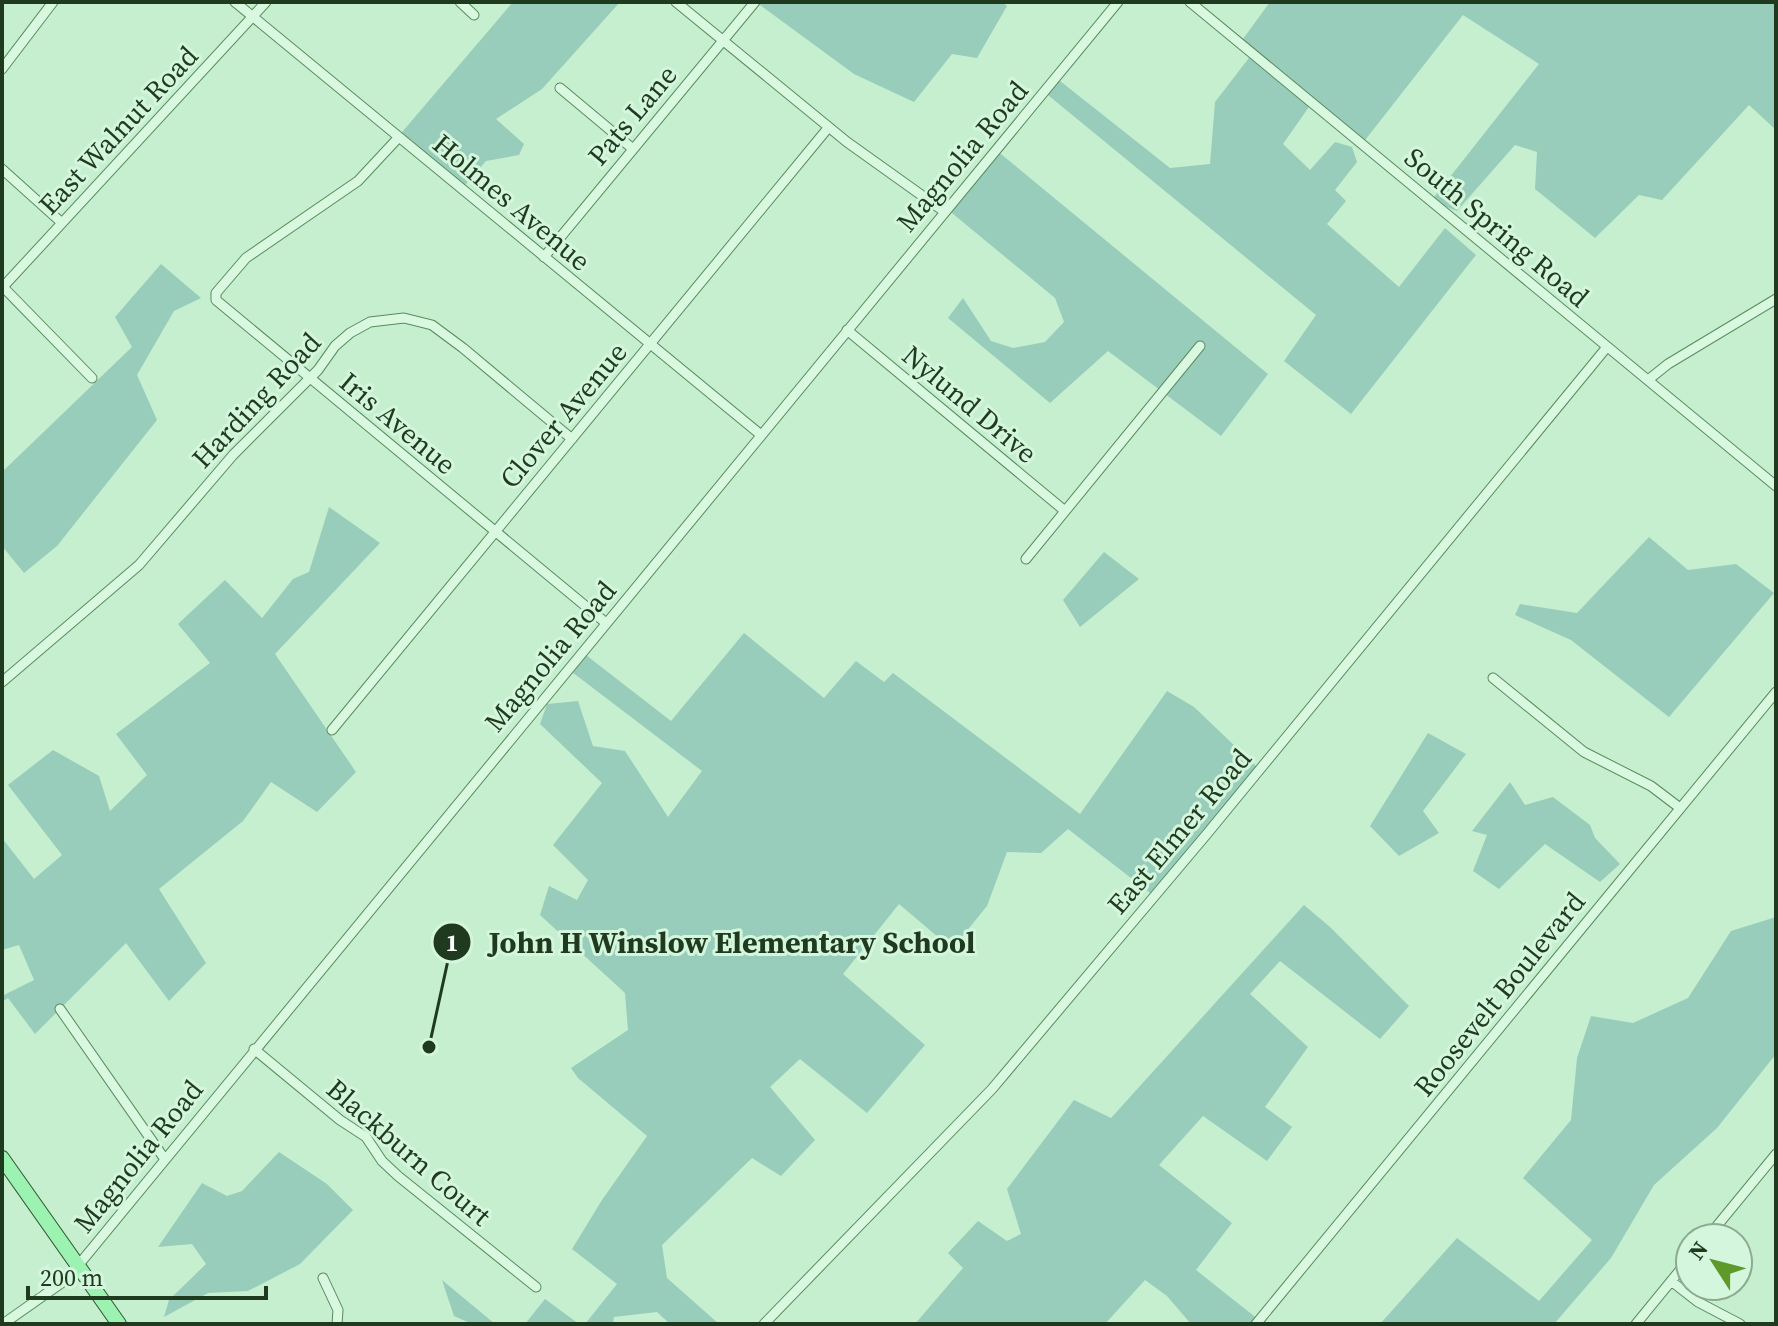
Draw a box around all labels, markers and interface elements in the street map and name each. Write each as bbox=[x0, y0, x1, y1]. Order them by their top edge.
street label: East Walnut Road bbox=[30, 37, 206, 223]
street label: Pats Lane bbox=[579, 57, 685, 173]
street label: Magnolia Road bbox=[888, 72, 1036, 240]
street label: Holmes Avenue bbox=[425, 125, 599, 279]
street label: South Spring Road bbox=[1397, 138, 1597, 316]
street label: Harding Road bbox=[183, 324, 329, 476]
street label: Clover Avenue bbox=[491, 334, 635, 496]
street label: Nylund Drive bbox=[895, 336, 1045, 472]
street label: Iris Avenue bbox=[332, 363, 464, 483]
street label: Magnolia Road bbox=[476, 572, 624, 740]
street label: East Elmer Road bbox=[1098, 740, 1260, 922]
street label: Roosevelt Boulevard bbox=[1405, 884, 1593, 1104]
callout: John H Winslow Elementary School bbox=[432, 915, 992, 969]
text: John H Winslow Elementary School bbox=[487, 922, 975, 963]
text: 1 bbox=[445, 926, 459, 959]
street label: Blackburn Court bbox=[319, 1070, 500, 1235]
street label: Magnolia Road bbox=[65, 1072, 211, 1240]
north arrow bbox=[1674, 1222, 1754, 1302]
text: N bbox=[1681, 1235, 1715, 1266]
scale bar bbox=[28, 1250, 266, 1300]
text: 200 m bbox=[40, 1261, 103, 1294]

